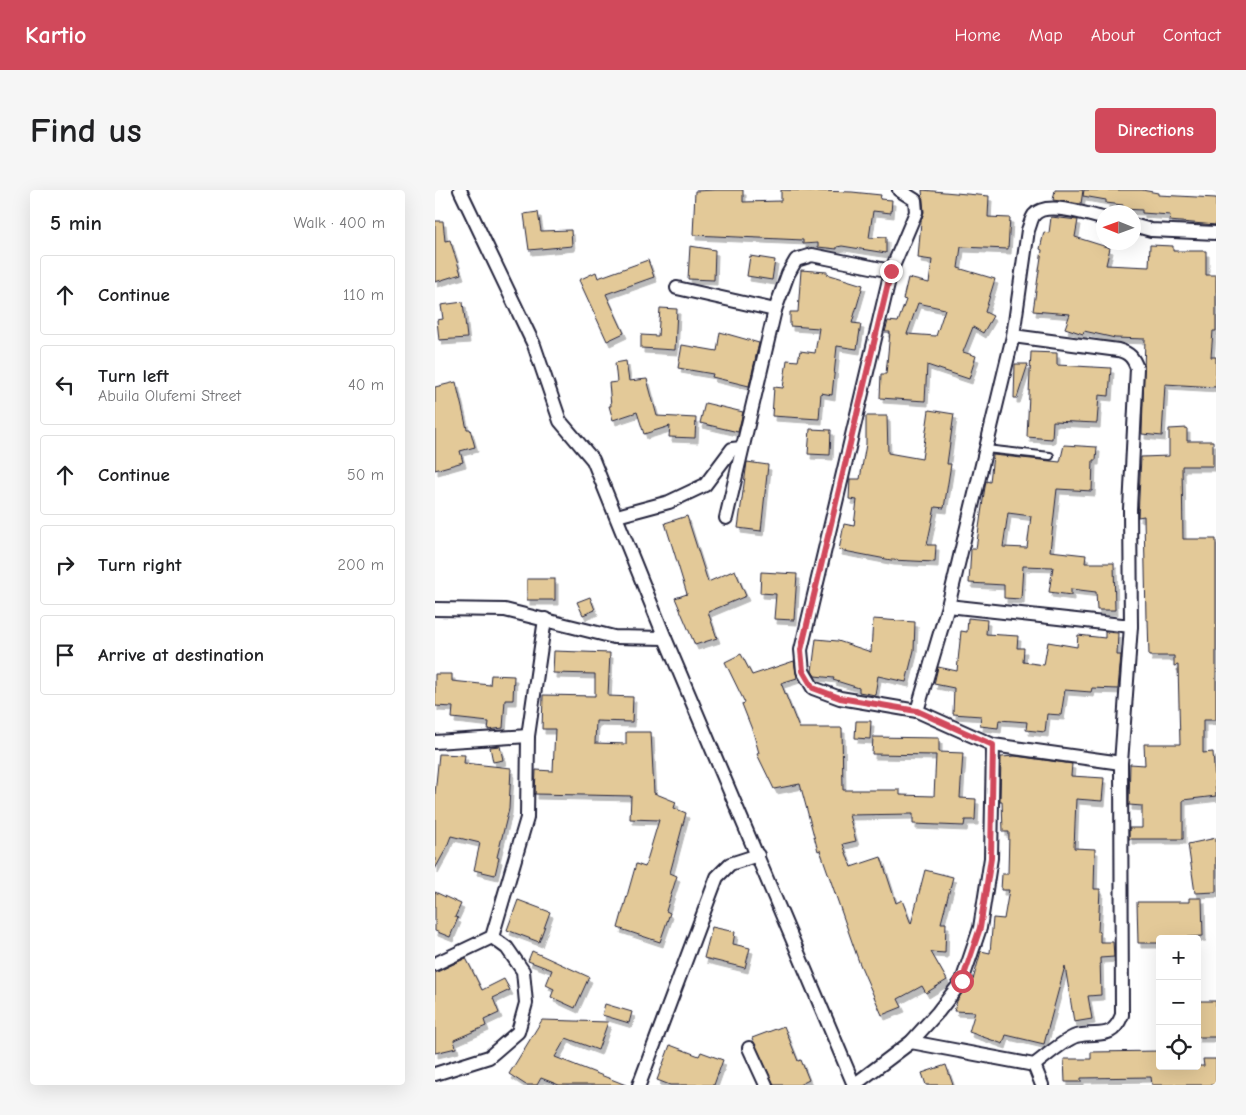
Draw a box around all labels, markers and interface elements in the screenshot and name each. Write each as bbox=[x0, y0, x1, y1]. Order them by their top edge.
text: Kartio bbox=[25, 21, 87, 49]
text: Home bbox=[954, 25, 1001, 46]
text: Map bbox=[1029, 25, 1063, 46]
text: About bbox=[1091, 25, 1135, 46]
text: Contact bbox=[1163, 25, 1221, 46]
button: Directions bbox=[1095, 108, 1216, 153]
text: Find us bbox=[30, 110, 142, 151]
north arrow bbox=[1096, 205, 1141, 250]
text: 5 min bbox=[50, 211, 102, 235]
text: Walk · 400 m bbox=[293, 214, 385, 232]
route end bbox=[880, 260, 903, 283]
icon: ahead bbox=[51, 281, 79, 309]
text: Continue bbox=[98, 284, 170, 306]
text: 110 m bbox=[343, 286, 384, 304]
text: Turn left bbox=[98, 365, 169, 387]
icon: left bbox=[51, 371, 79, 399]
text: 40 m bbox=[348, 376, 384, 394]
text: Abuila Olufemi Street bbox=[98, 387, 241, 405]
icon: ahead bbox=[51, 461, 79, 489]
text: Continue bbox=[98, 464, 170, 486]
text: 50 m bbox=[347, 466, 384, 484]
icon: right bbox=[51, 551, 79, 579]
text: Turn right bbox=[98, 554, 182, 576]
text: 200 m bbox=[338, 556, 384, 574]
icon: arrive bbox=[51, 641, 79, 669]
text: Arrive at destination bbox=[98, 644, 264, 666]
map controls bbox=[1156, 935, 1201, 1070]
button: + bbox=[1156, 935, 1201, 980]
route start bbox=[951, 970, 974, 993]
button: − bbox=[1156, 980, 1201, 1025]
button: locate bbox=[1156, 1025, 1201, 1070]

